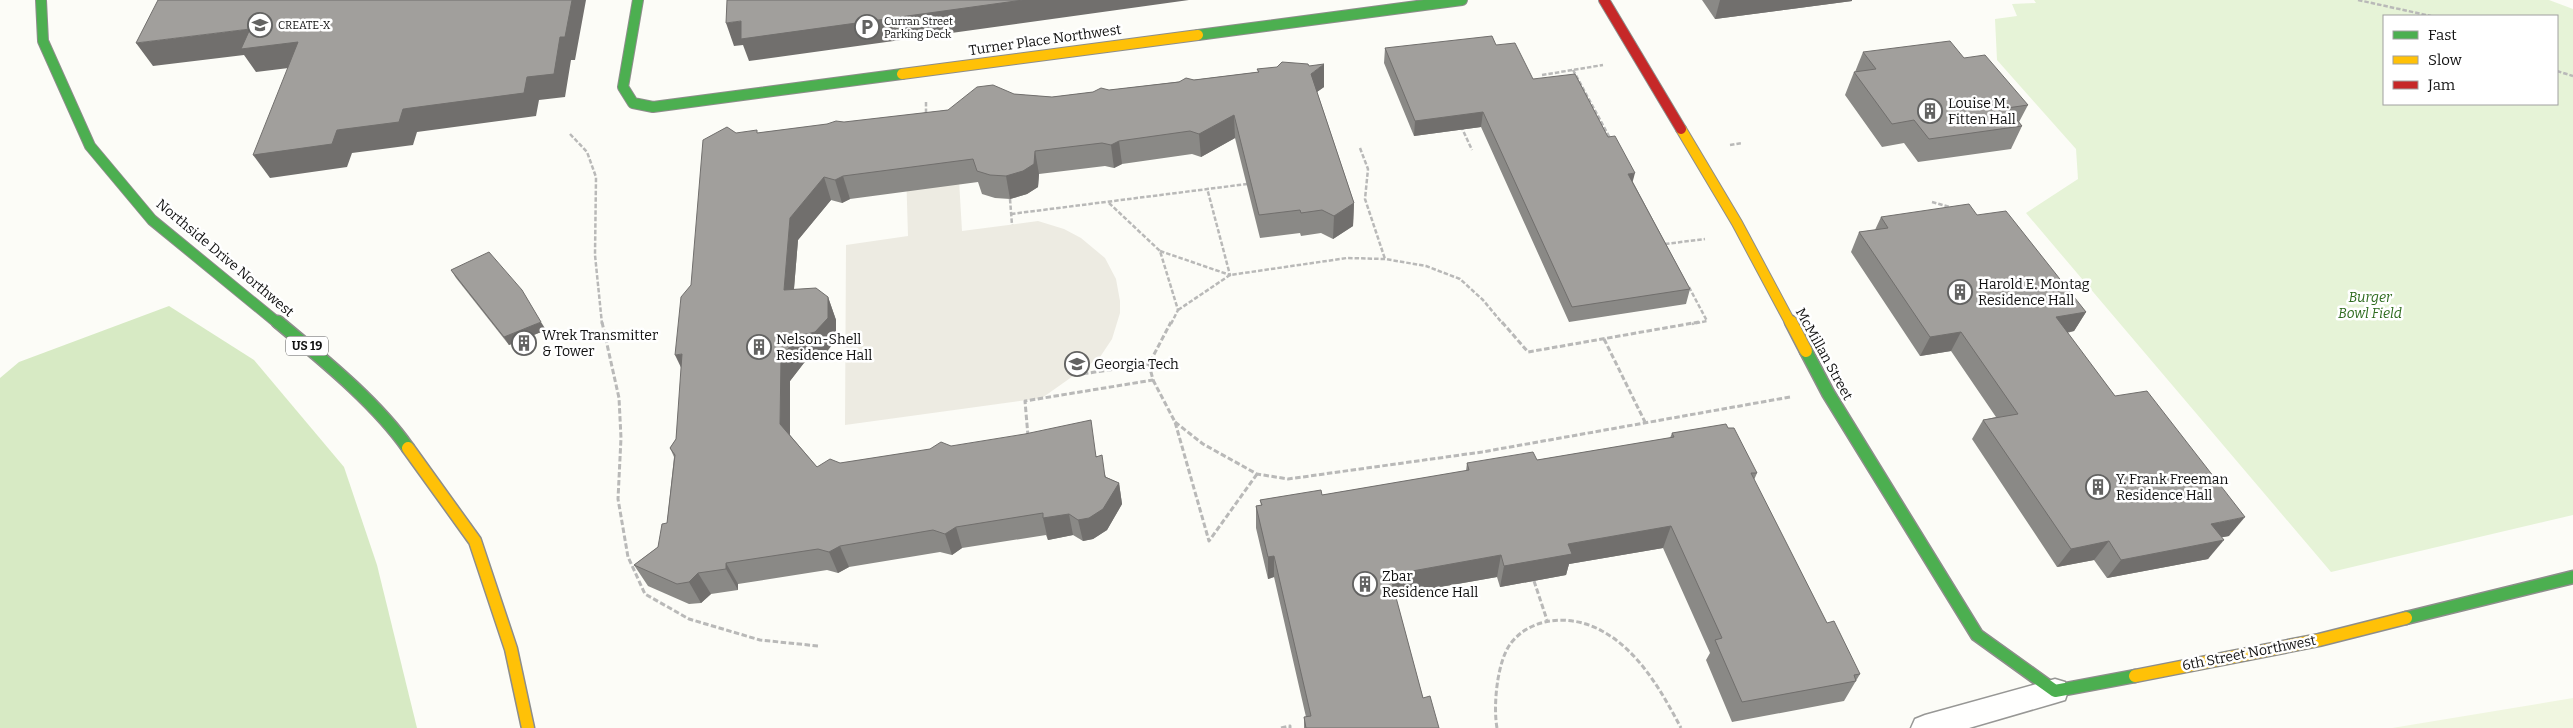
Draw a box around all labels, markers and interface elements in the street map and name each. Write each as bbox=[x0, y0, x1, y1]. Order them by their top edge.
school or university icon: CREATE-X bbox=[247, 12, 273, 38]
parking icon: Curran Street Parking Deck bbox=[854, 14, 880, 40]
place label: Curran Street Parking Deck bbox=[884, 15, 953, 41]
legend bbox=[2383, 15, 2558, 105]
place label: CREATE-X bbox=[278, 19, 331, 32]
street label: Turner Place Northwest bbox=[968, 21, 1122, 59]
text: Fast bbox=[2428, 26, 2457, 44]
text: Slow bbox=[2428, 51, 2463, 69]
text: Jam bbox=[2427, 76, 2456, 94]
place label: Louise M. Fitten Hall bbox=[1948, 95, 2016, 128]
building icon: Louise M. Fitten Hall bbox=[1917, 98, 1943, 124]
street label: Northside Drive Northwest bbox=[153, 195, 297, 321]
place label: Harold E. Montag Residence Hall bbox=[1978, 276, 2090, 309]
building icon: Harold E. Montag Residence Hall bbox=[1947, 279, 1973, 305]
park label: Burger Bowl Field bbox=[2338, 289, 2402, 322]
street label: McMillan Street bbox=[1792, 305, 1856, 403]
place label: Wrek Transmitter & Tower bbox=[542, 327, 658, 360]
building icon: Wrek Transmitter & Tower bbox=[511, 330, 537, 356]
place label: Nelson-Shell Residence Hall bbox=[776, 331, 872, 364]
building icon: Nelson-Shell Residence Hall bbox=[746, 334, 772, 360]
road number: US 19 bbox=[286, 336, 328, 356]
school or university icon: Georgia Tech bbox=[1064, 351, 1090, 377]
place label: Georgia Tech bbox=[1094, 356, 1179, 373]
place label: Y. Frank Freeman Residence Hall bbox=[2116, 471, 2229, 504]
building icon: Y. Frank Freeman Residence Hall bbox=[2085, 474, 2111, 500]
place label: Zbar Residence Hall bbox=[1382, 568, 1478, 601]
building icon: Zbar Residence Hall bbox=[1352, 571, 1378, 597]
street label: 6th Street Northwest bbox=[2181, 632, 2317, 674]

